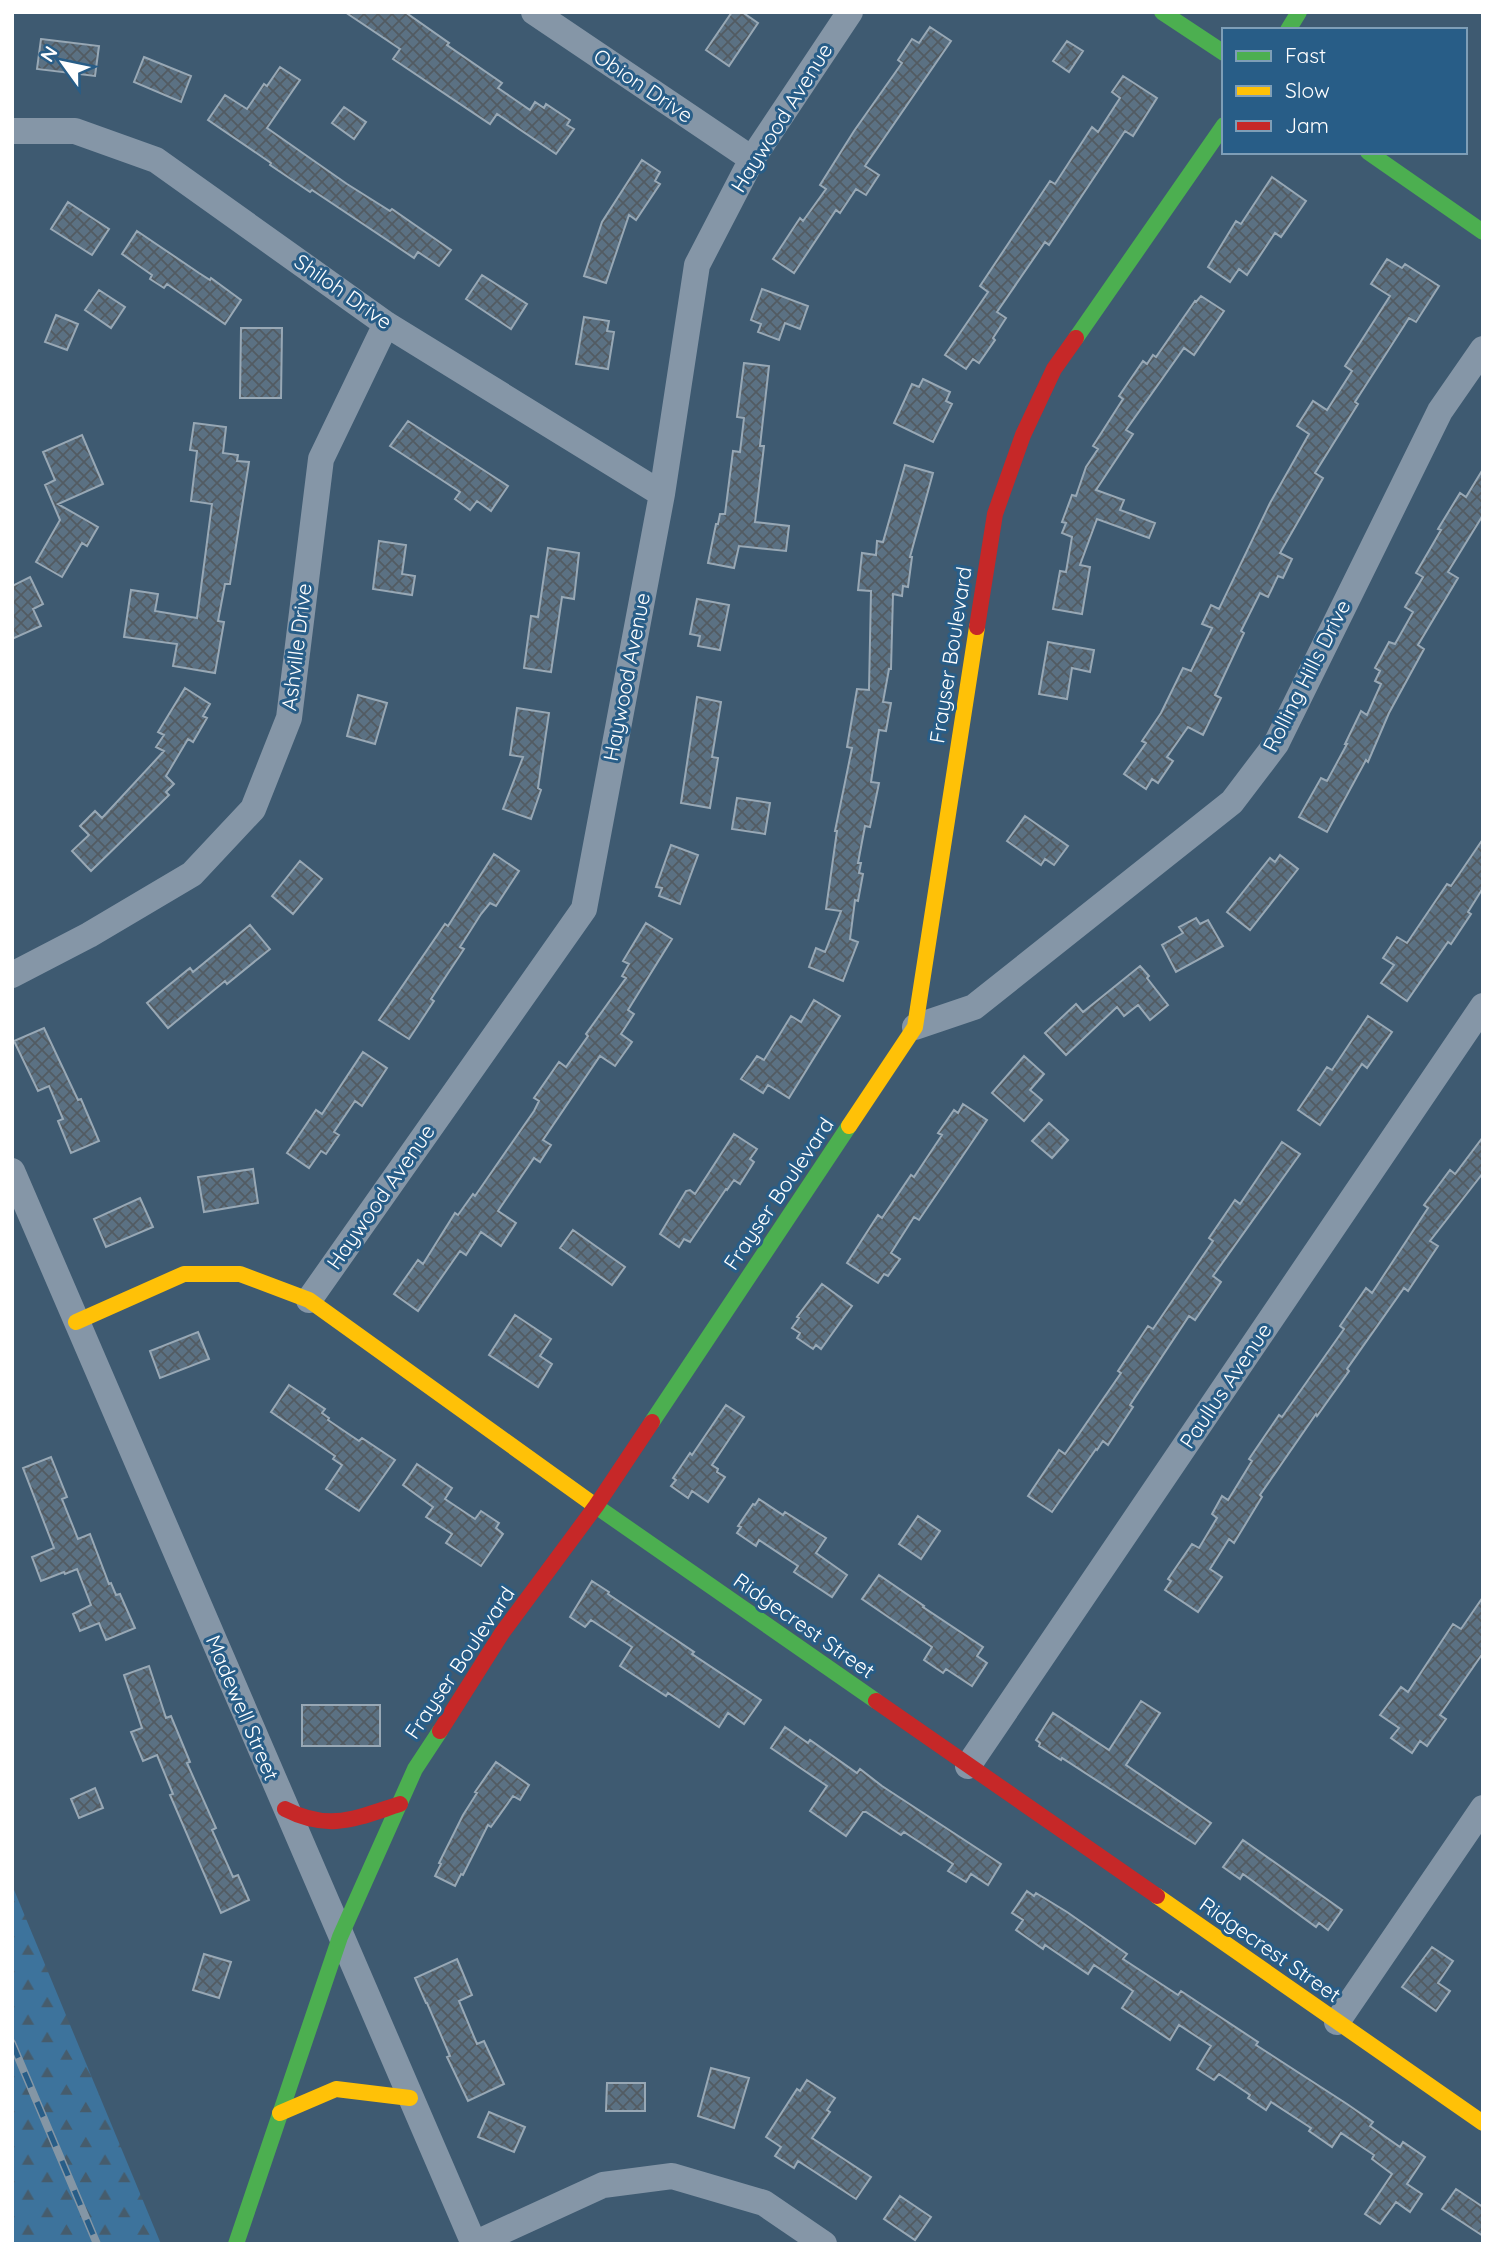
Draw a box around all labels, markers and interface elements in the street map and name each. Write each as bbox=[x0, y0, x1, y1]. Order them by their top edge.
north arrow bbox=[28, 28, 98, 98]
legend bbox=[1222, 28, 1467, 154]
street label: Haywood Avenue bbox=[725, 38, 838, 197]
text: N bbox=[35, 41, 63, 66]
street label: Obion Drive bbox=[589, 42, 698, 128]
text: Fast bbox=[1285, 42, 1326, 68]
text: Slow bbox=[1285, 77, 1330, 103]
text: Jam bbox=[1285, 112, 1329, 138]
street label: Shiloh Drive bbox=[290, 248, 398, 334]
street label: Frayser Boulevard bbox=[923, 565, 977, 745]
street label: Ashville Drive bbox=[275, 582, 317, 712]
street label: Haywood Avenue bbox=[597, 590, 655, 763]
street label: Rolling Hills Drive bbox=[1257, 595, 1356, 756]
street label: Frayser Boulevard bbox=[718, 1112, 839, 1275]
street label: Haywood Avenue bbox=[320, 1119, 440, 1274]
street label: Paullus Avenue bbox=[1174, 1318, 1277, 1453]
street label: Ridgecrest Street bbox=[729, 1567, 880, 1684]
street label: Frayser Boulevard bbox=[399, 1581, 520, 1744]
street label: Madewell Street bbox=[201, 1631, 285, 1784]
street label: Ridgecrest Street bbox=[1195, 1891, 1346, 2008]

